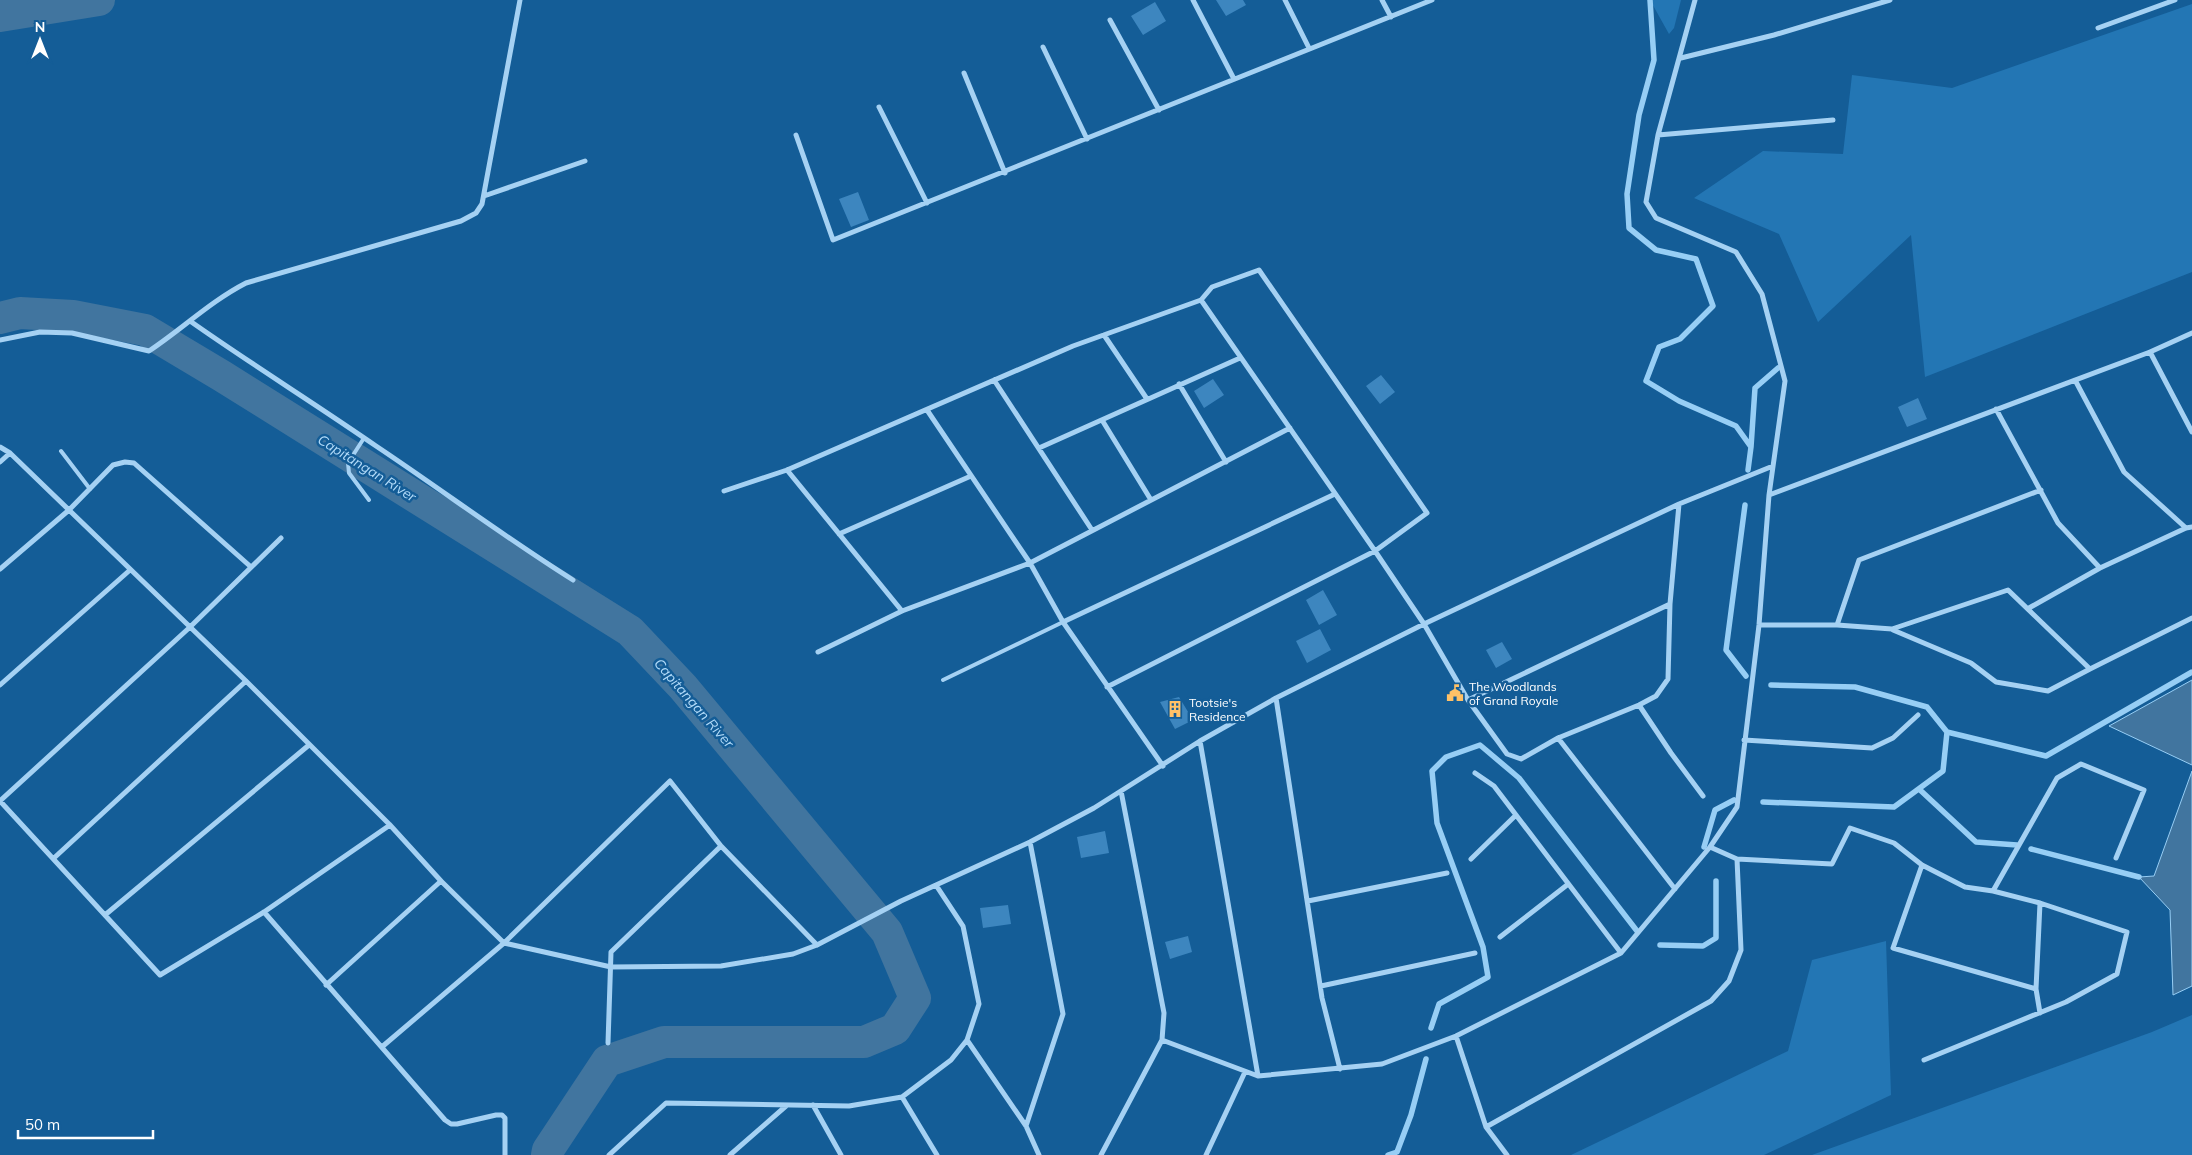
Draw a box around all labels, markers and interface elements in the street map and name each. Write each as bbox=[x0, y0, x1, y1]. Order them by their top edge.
north arrow bbox=[15, 15, 65, 65]
text: N bbox=[35, 18, 45, 36]
water label: Capitangan River bbox=[314, 430, 420, 506]
water label: Capitangan River bbox=[650, 655, 738, 752]
place label: The Woodlands of Grand Royale bbox=[1469, 679, 1558, 708]
public building icon: The Woodlands of Grand Royale bbox=[1445, 683, 1465, 703]
place label: Tootsie's Residence bbox=[1189, 695, 1246, 724]
building icon: Tootsie's Residence bbox=[1165, 699, 1185, 719]
scale bar bbox=[18, 1108, 152, 1140]
text: 50 m bbox=[25, 1115, 60, 1134]

